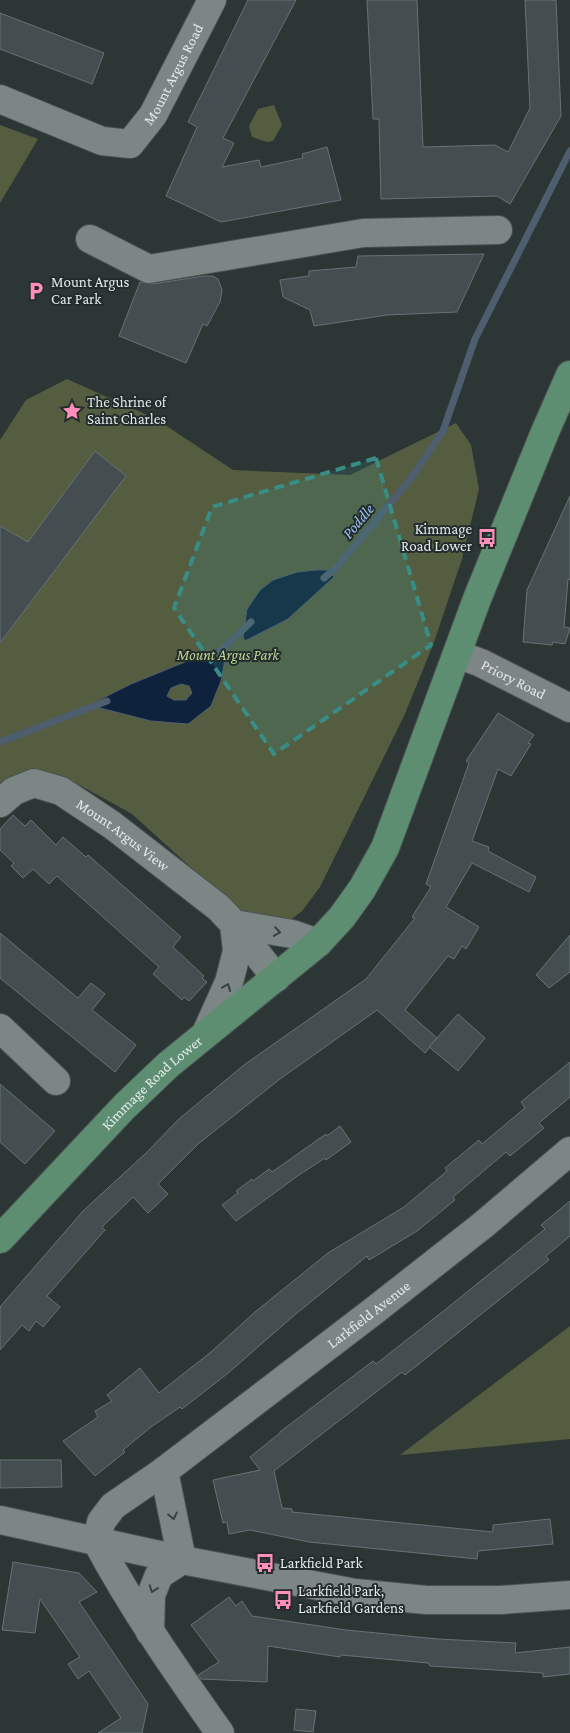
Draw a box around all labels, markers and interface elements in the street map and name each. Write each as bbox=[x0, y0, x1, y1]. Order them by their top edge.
street label: Mount Argus Road bbox=[140, 21, 206, 128]
place label: Mount Argus Car Park bbox=[51, 274, 129, 307]
parking icon: Mount Argus Car Park bbox=[25, 280, 47, 302]
place label: The Shrine of Saint Charles bbox=[87, 394, 168, 427]
place icon: The Shrine of Saint Charles bbox=[61, 400, 83, 422]
water label: Poddle bbox=[339, 500, 377, 542]
place label: Kimmage Road Lower bbox=[401, 521, 473, 554]
bus stop icon: Kimmage Road Lower bbox=[476, 527, 498, 549]
park label: Mount Argus Park bbox=[176, 647, 281, 664]
street label: Priory Road bbox=[479, 657, 548, 702]
street label: Mount Argus View bbox=[73, 796, 173, 875]
one-way arrow bbox=[272, 926, 281, 936]
one-way arrow bbox=[221, 983, 231, 991]
street label: Kimmage Road Lower bbox=[98, 1032, 206, 1133]
street label: Larkfield Avenue bbox=[324, 1277, 414, 1351]
one-way arrow bbox=[167, 1511, 177, 1520]
bus stop icon: Larkfield Park bbox=[254, 1552, 276, 1574]
place label: Larkfield Park bbox=[280, 1555, 364, 1571]
place label: Larkfield Park, Larkfield Gardens bbox=[298, 1583, 404, 1616]
one-way arrow bbox=[149, 1584, 159, 1593]
bus stop icon: Larkfield Park, Larkfield Gardens bbox=[272, 1589, 294, 1611]

